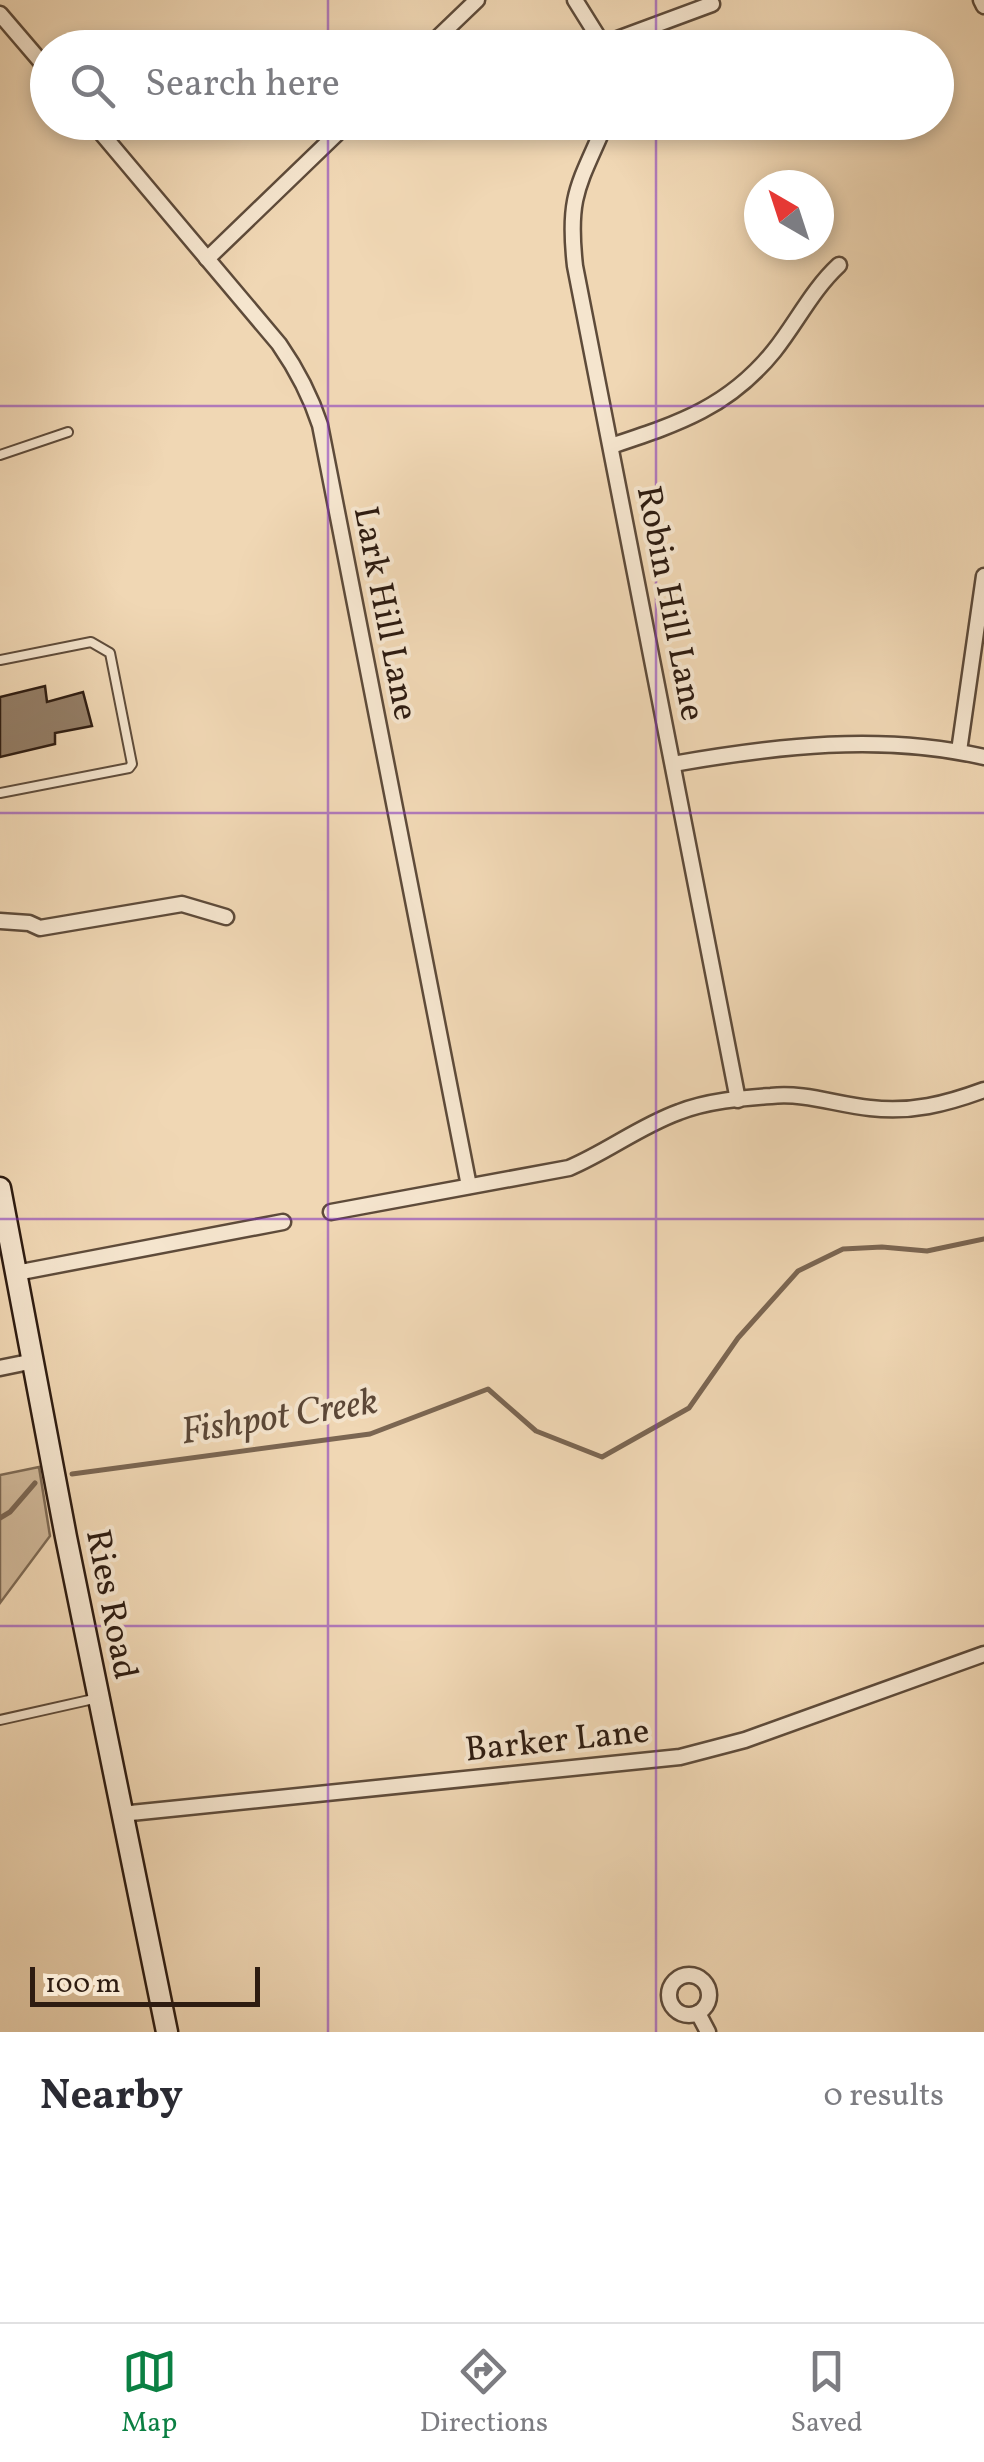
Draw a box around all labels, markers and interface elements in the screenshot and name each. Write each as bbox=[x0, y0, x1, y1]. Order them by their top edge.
search box bbox=[30, 30, 954, 140]
icon: search bbox=[65, 58, 120, 113]
text: Search here bbox=[145, 59, 340, 112]
north arrow bbox=[744, 170, 834, 260]
street label: Robin Hill Lane bbox=[623, 482, 715, 725]
street label: Lark Hill Lane bbox=[340, 502, 428, 725]
water label: Fishpot Creek bbox=[177, 1377, 382, 1460]
street label: Ries Road bbox=[72, 1525, 148, 1684]
street label: Barker Lane bbox=[463, 1708, 652, 1776]
scale bar bbox=[30, 1962, 260, 2006]
text: 100 m bbox=[45, 1965, 120, 2004]
text: Nearby bbox=[40, 2068, 183, 2127]
text: 0 results bbox=[824, 2075, 944, 2119]
tab: Map bbox=[121, 2344, 177, 2443]
tab: Directions bbox=[420, 2344, 548, 2443]
tab: Saved bbox=[791, 2344, 863, 2443]

